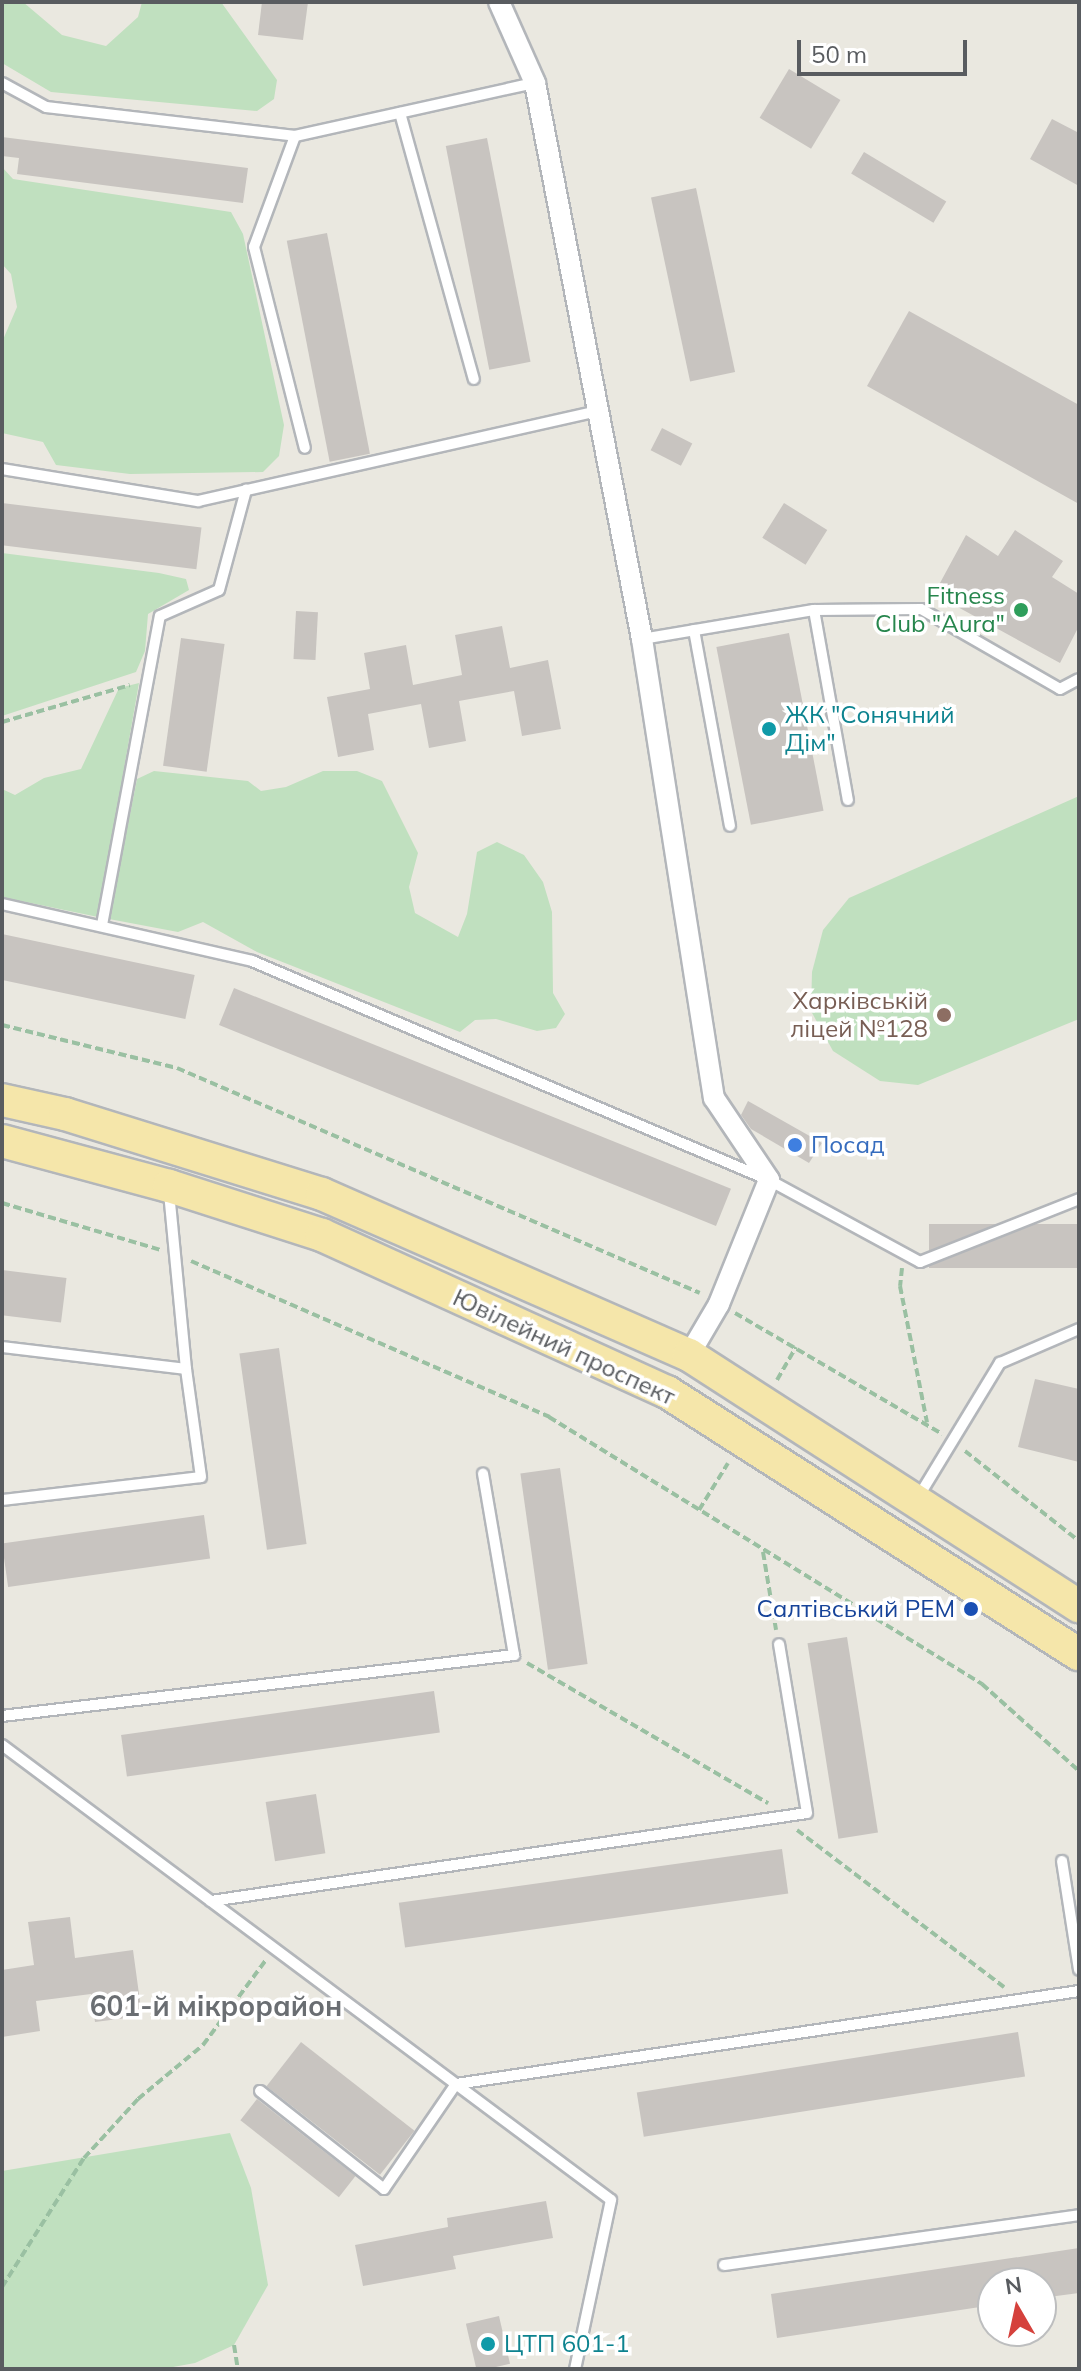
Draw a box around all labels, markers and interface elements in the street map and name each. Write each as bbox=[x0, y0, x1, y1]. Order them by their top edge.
scale bar bbox=[801, 24, 971, 74]
text: 50 m bbox=[811, 39, 867, 69]
place label: Fitness Club "Aura" bbox=[875, 582, 1005, 638]
marker: Fitness Club "Aura" bbox=[1012, 601, 1030, 619]
place label: ЖК "Сонячний Дім" bbox=[785, 701, 954, 757]
marker: ЖК "Сонячний Дім" bbox=[760, 720, 778, 738]
place label: Харківській ліцей №128 bbox=[790, 987, 928, 1043]
marker: Харківській ліцей №128 bbox=[935, 1006, 953, 1024]
place label: Посад bbox=[811, 1131, 885, 1159]
marker: Посад bbox=[786, 1136, 804, 1154]
street label: Ювілейний проспект bbox=[448, 1283, 680, 1411]
place label: Салтівський РЕМ bbox=[756, 1595, 955, 1623]
marker: Салтівський РЕМ bbox=[962, 1600, 980, 1618]
district label: 601-й мікрорайон bbox=[90, 1989, 342, 2023]
north arrow bbox=[977, 2267, 1057, 2347]
text: N bbox=[1003, 2270, 1024, 2300]
place label: ЦТП 601-1 bbox=[504, 2330, 630, 2358]
marker: ЦТП 601-1 bbox=[479, 2335, 497, 2353]

